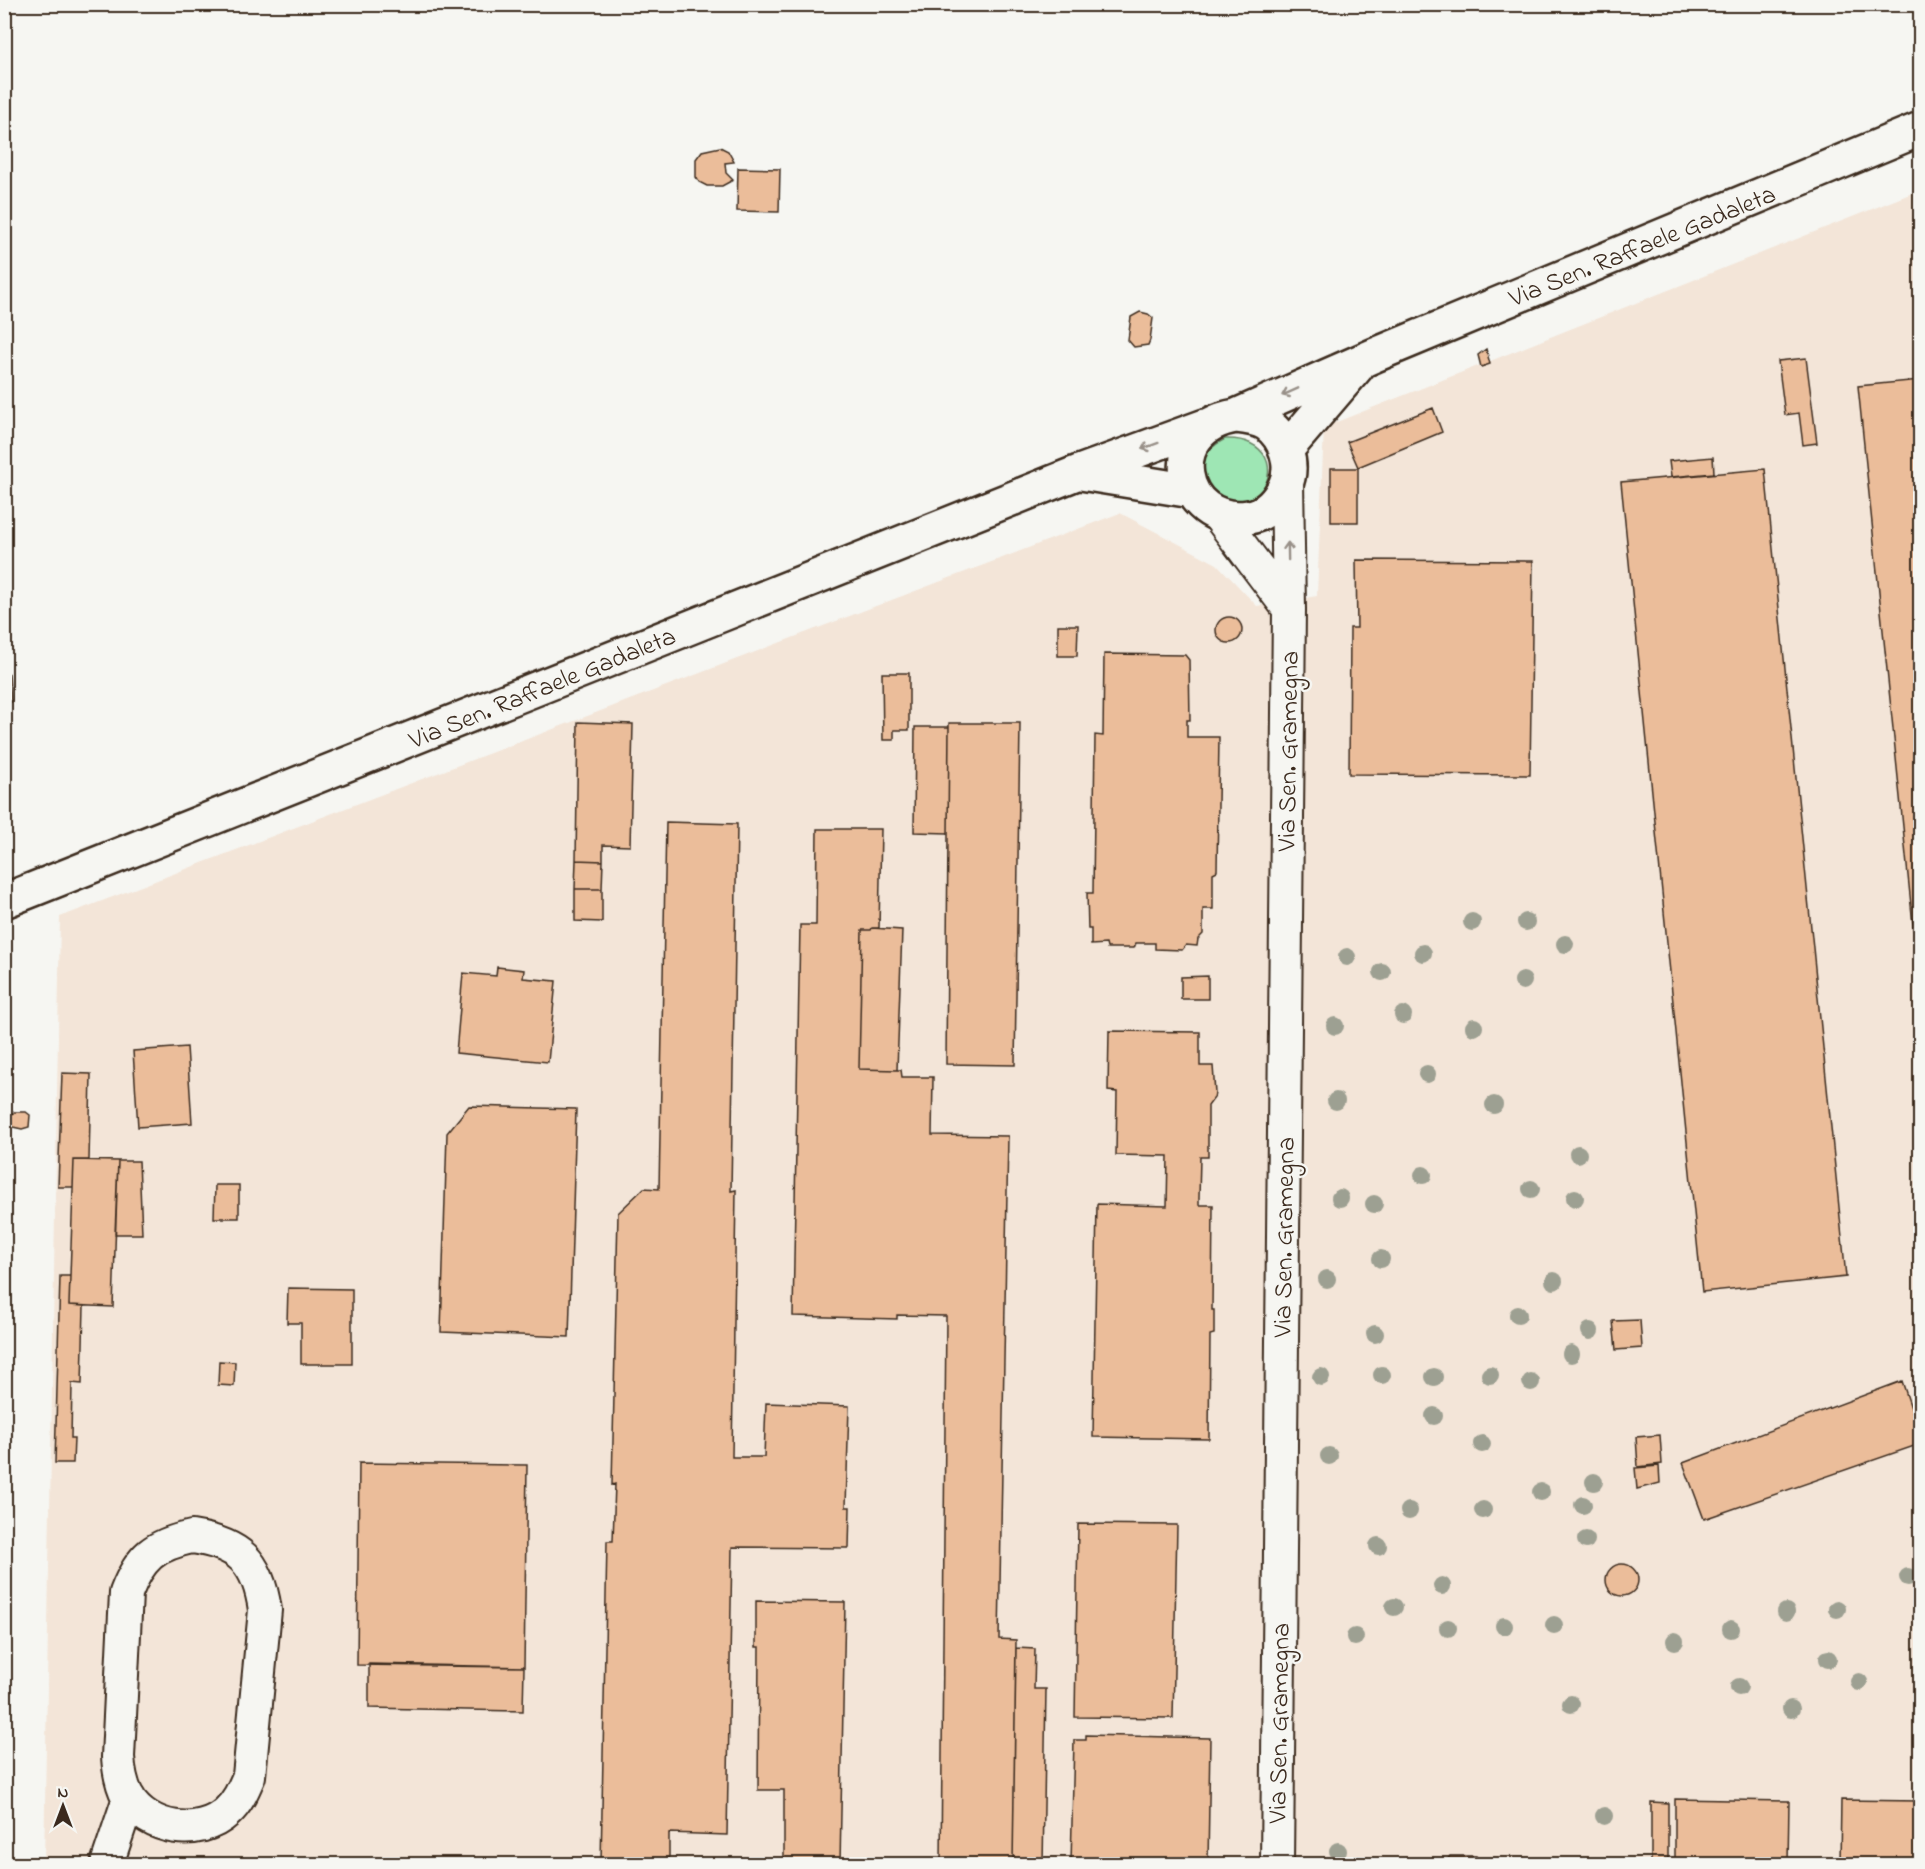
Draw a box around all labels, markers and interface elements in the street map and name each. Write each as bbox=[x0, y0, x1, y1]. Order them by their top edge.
street label: Via Sen. Raffaele Gadaleta bbox=[1503, 177, 1782, 319]
one-way arrow bbox=[1282, 387, 1300, 398]
one-way arrow bbox=[1142, 442, 1160, 453]
one-way arrow bbox=[1282, 541, 1294, 561]
street label: Via Sen. Raffaele Gadaleta bbox=[403, 619, 682, 761]
street label: Via Sen. Gramegna bbox=[1269, 650, 1311, 853]
street label: Via Sen. Gramegna bbox=[1265, 1136, 1307, 1339]
street label: Via Sen. Gramegna bbox=[1260, 1622, 1302, 1825]
north arrow bbox=[33, 1776, 93, 1836]
text: N bbox=[58, 1781, 69, 1805]

